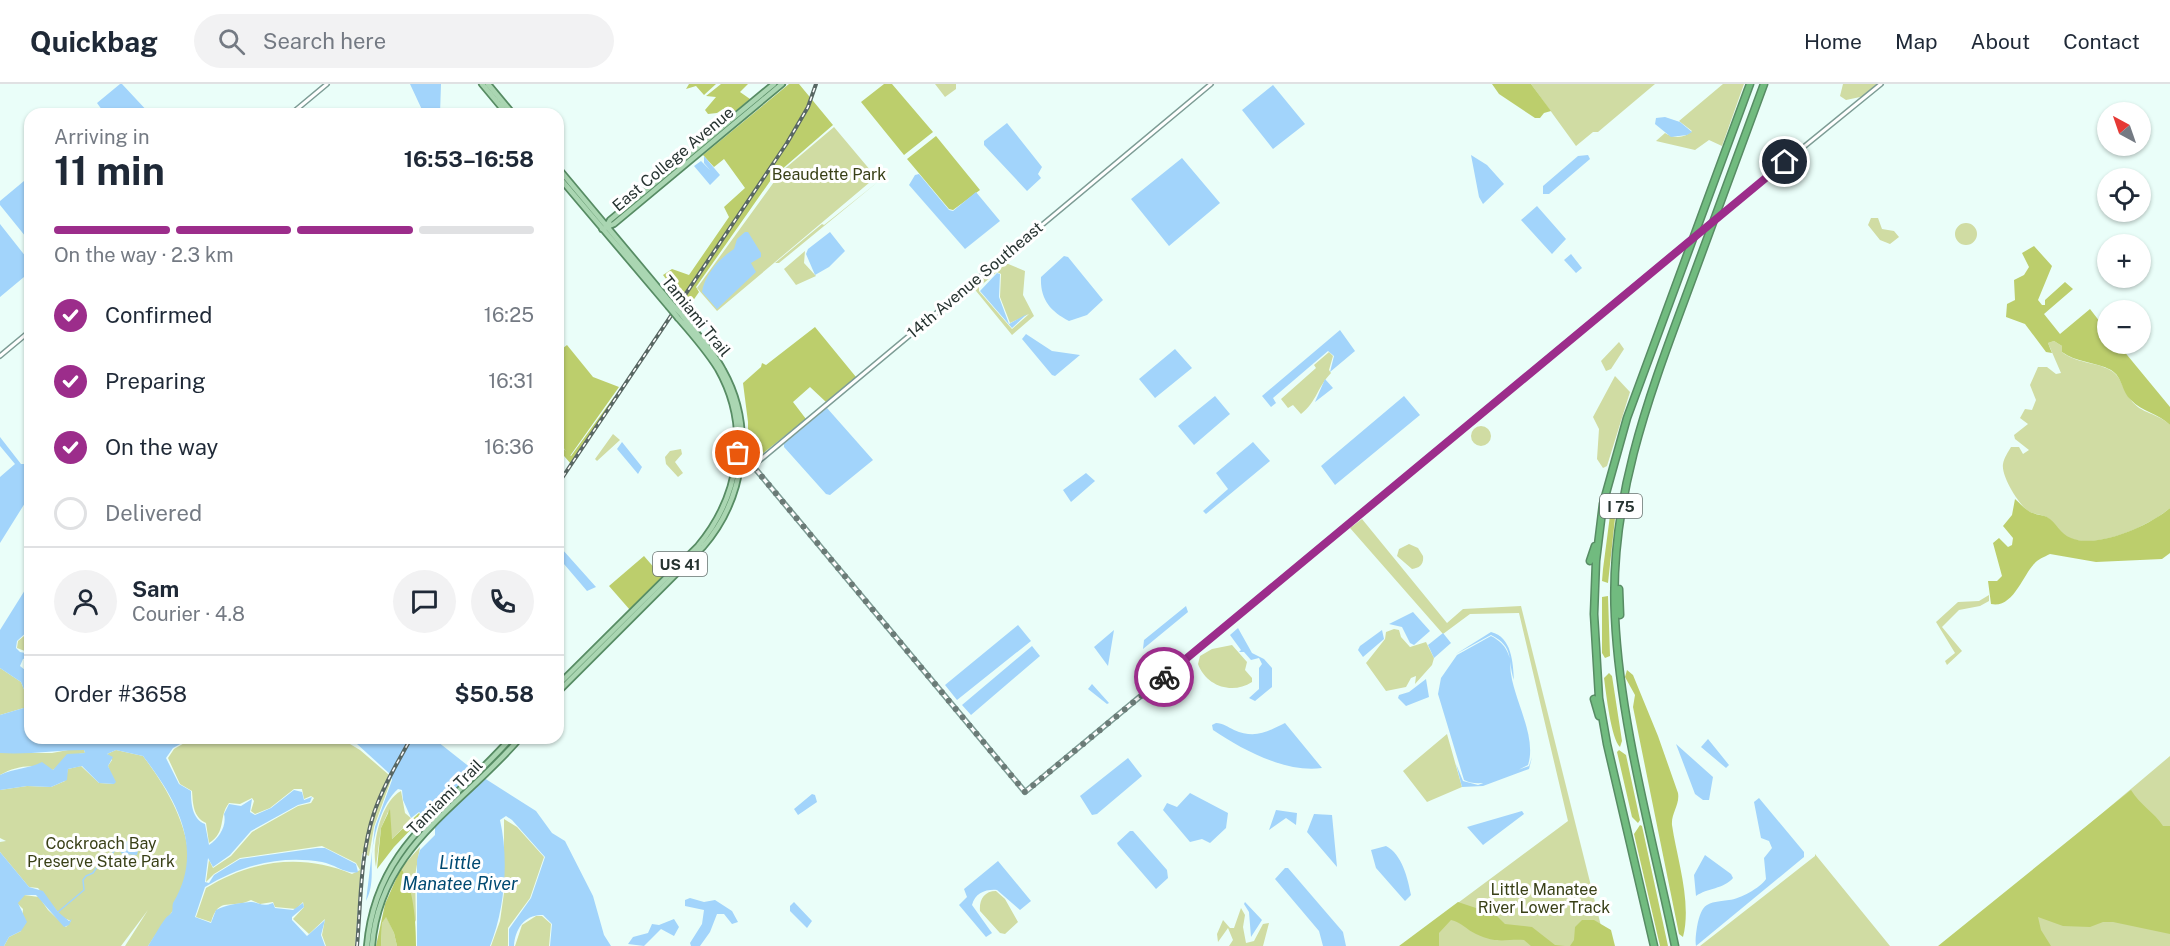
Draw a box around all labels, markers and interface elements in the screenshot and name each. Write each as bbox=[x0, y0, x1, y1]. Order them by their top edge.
search box bbox=[194, 14, 614, 68]
text: Quickbag bbox=[30, 25, 158, 58]
icon: search bbox=[215, 25, 248, 58]
text: Search here bbox=[263, 28, 386, 54]
text: Home bbox=[1804, 29, 1862, 54]
text: Map bbox=[1895, 29, 1938, 54]
text: About bbox=[1971, 29, 2030, 54]
text: Contact bbox=[2063, 29, 2140, 54]
north arrow bbox=[2097, 102, 2151, 156]
map controls bbox=[2097, 102, 2151, 354]
street label: East College Avenue bbox=[609, 103, 737, 215]
text: Arriving in bbox=[54, 125, 149, 149]
pin bbox=[1759, 136, 1810, 187]
icon: home bbox=[1768, 145, 1801, 178]
text: 16:53–16:58 bbox=[404, 146, 534, 172]
text: 11 min bbox=[54, 148, 165, 194]
park label: Beaudette Park bbox=[772, 165, 886, 184]
button: locate bbox=[2097, 168, 2151, 222]
street label: 14th Avenue Southeast bbox=[903, 218, 1047, 342]
button: + bbox=[2097, 234, 2151, 288]
text: On the way · 2.3 km bbox=[54, 243, 234, 267]
street label: Tamiami Trail bbox=[658, 272, 734, 360]
icon: check bbox=[54, 299, 87, 332]
button: − bbox=[2097, 300, 2151, 354]
text: Confirmed bbox=[105, 302, 212, 328]
text: 16:25 bbox=[484, 303, 534, 327]
icon: check bbox=[54, 365, 87, 398]
text: Preparing bbox=[105, 368, 206, 394]
text: 16:31 bbox=[488, 369, 534, 393]
pin bbox=[712, 427, 763, 478]
icon: check bbox=[54, 431, 87, 464]
text: On the way bbox=[105, 434, 218, 460]
text: 16:36 bbox=[484, 435, 534, 459]
icon: bag bbox=[721, 436, 754, 469]
road number: I 75 bbox=[1600, 494, 1642, 518]
text: Delivered bbox=[105, 500, 202, 526]
road number: US 41 bbox=[653, 552, 707, 576]
button: person bbox=[54, 570, 117, 633]
button: chat bbox=[393, 570, 456, 633]
button: phone bbox=[471, 570, 534, 633]
text: Sam bbox=[132, 576, 179, 602]
text: Courier · 4.8 bbox=[132, 602, 245, 626]
courier bbox=[1134, 647, 1194, 707]
icon: bike bbox=[1148, 661, 1181, 694]
text: Order #3658 bbox=[54, 681, 187, 707]
text: $50.58 bbox=[454, 681, 534, 707]
street label: Tamiami Trail bbox=[403, 755, 487, 839]
park label: Cockroach Bay Preserve State Park bbox=[27, 834, 175, 871]
water label: Little Manatee River bbox=[402, 852, 518, 894]
park label: Little Manatee River Lower Track bbox=[1478, 880, 1610, 917]

